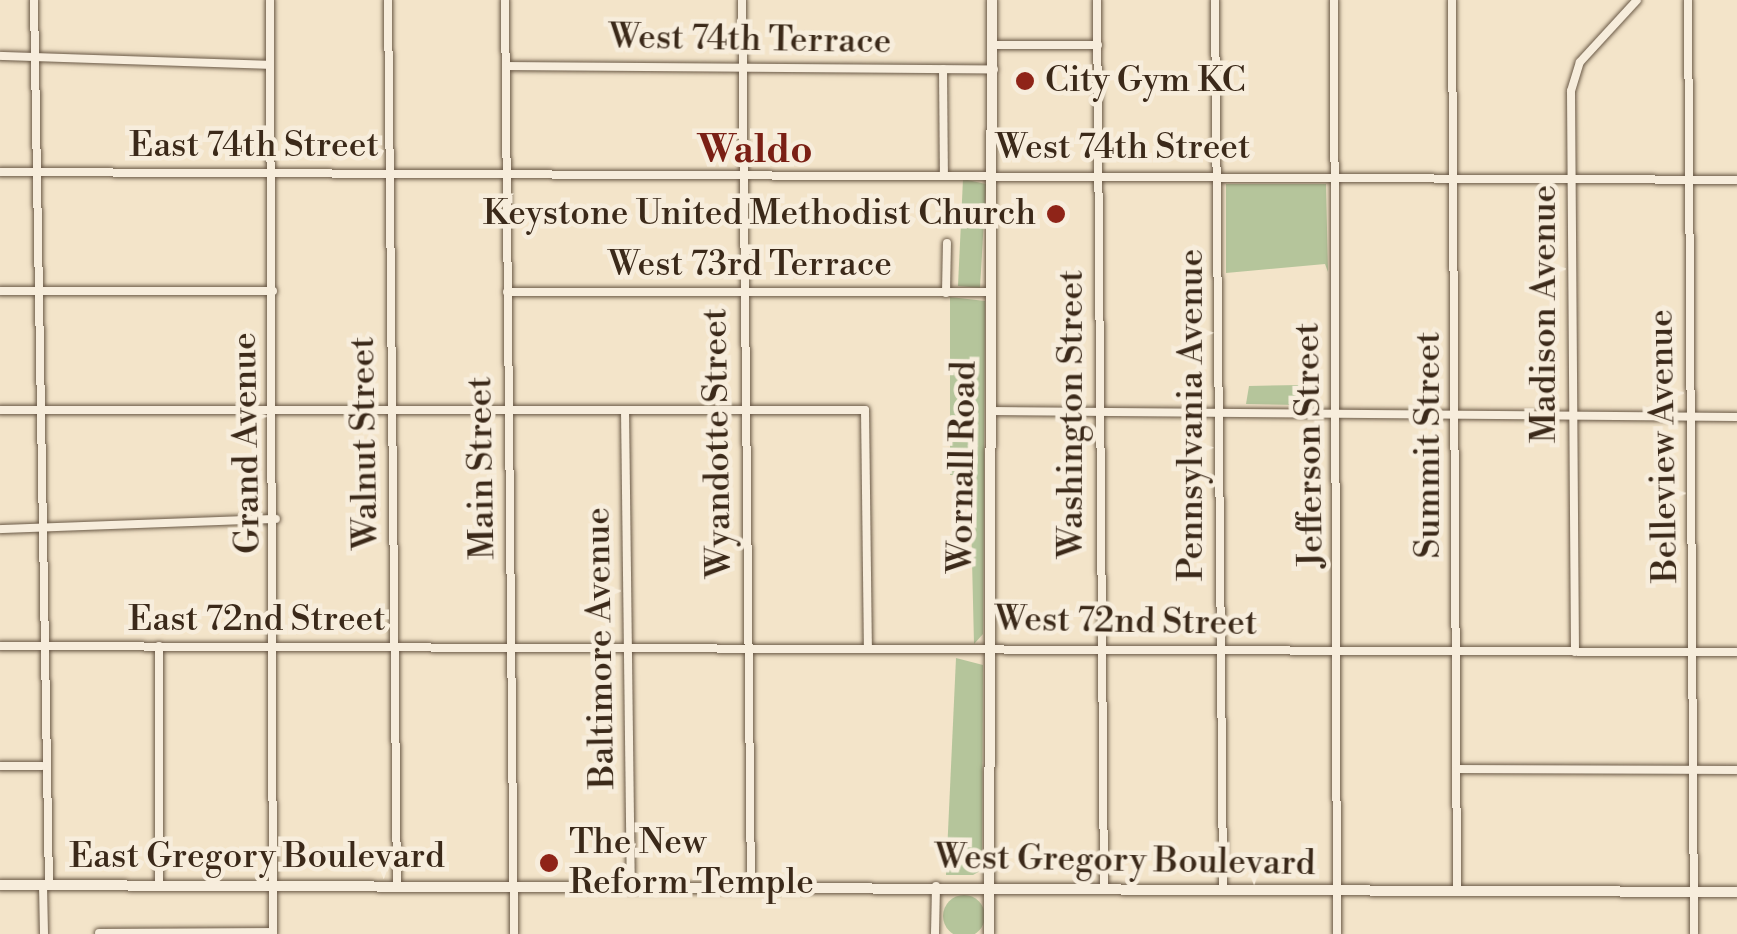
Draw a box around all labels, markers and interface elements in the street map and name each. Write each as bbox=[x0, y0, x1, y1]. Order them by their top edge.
street label: West 74th Terrace bbox=[608, 17, 892, 63]
place label: City Gym KC bbox=[1045, 60, 1246, 102]
marker: City Gym KC bbox=[1014, 70, 1036, 92]
street label: East 74th Street bbox=[129, 125, 379, 167]
street label: West 74th Street bbox=[996, 127, 1250, 169]
district label: Waldo bbox=[697, 128, 813, 174]
street label: Madison Avenue bbox=[1524, 185, 1566, 443]
place label: Keystone United Methodist Church bbox=[483, 193, 1036, 235]
marker: Keystone United Methodist Church bbox=[1045, 203, 1067, 225]
street label: West 73rd Terrace bbox=[608, 244, 892, 286]
street label: Pennsylvania Avenue bbox=[1171, 249, 1213, 581]
street label: Washington Street bbox=[1051, 270, 1093, 558]
street label: Wyandotte Street bbox=[695, 308, 741, 578]
street label: Belleview Avenue bbox=[1641, 309, 1687, 583]
street label: Jefferson Street bbox=[1287, 322, 1333, 568]
street label: Summit Street bbox=[1408, 331, 1450, 559]
street label: Grand Avenue bbox=[224, 332, 270, 554]
street label: Walnut Street bbox=[342, 336, 388, 550]
street label: Wornall Road bbox=[940, 360, 986, 574]
street label: Main Street bbox=[459, 376, 505, 560]
street label: Baltimore Avenue bbox=[578, 507, 624, 789]
street label: East 72nd Street bbox=[128, 599, 386, 641]
street label: West 72nd Street bbox=[994, 599, 1258, 645]
place label: The New Reform Temple bbox=[569, 822, 814, 904]
street label: East Gregory Boulevard bbox=[69, 836, 445, 878]
street label: West Gregory Boulevard bbox=[934, 837, 1316, 885]
marker: The New Reform Temple bbox=[538, 852, 560, 874]

